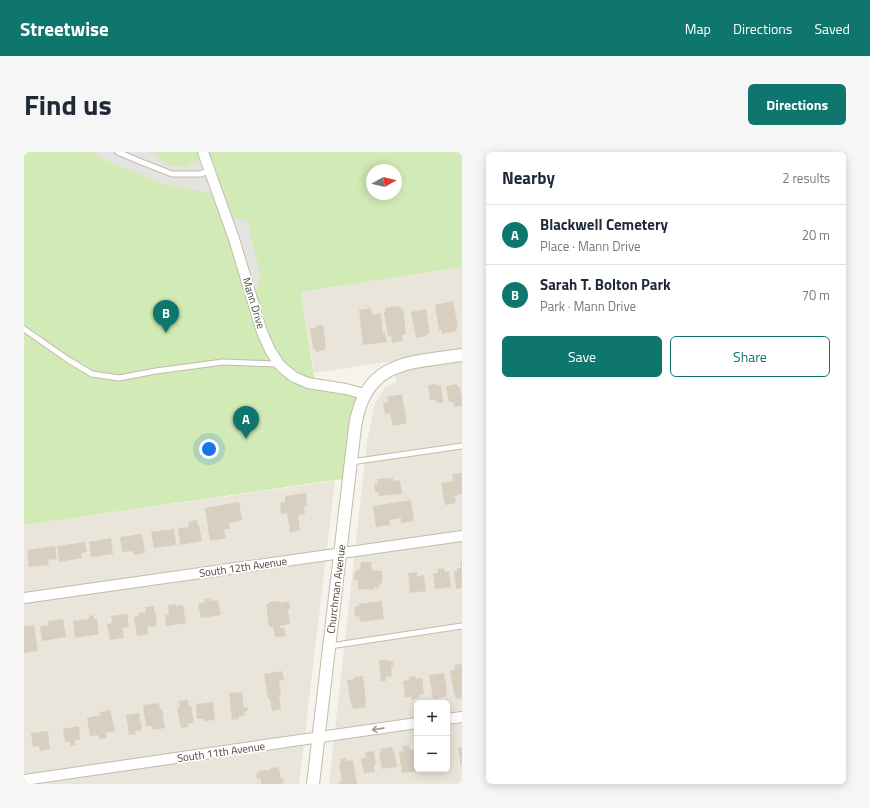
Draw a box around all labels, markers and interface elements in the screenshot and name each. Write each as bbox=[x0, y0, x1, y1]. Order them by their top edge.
text: Streetwise bbox=[20, 14, 109, 43]
text: Map bbox=[685, 18, 711, 39]
text: Directions bbox=[733, 18, 792, 39]
text: Saved bbox=[814, 18, 850, 39]
text: Find us bbox=[24, 83, 112, 126]
button: Directions bbox=[748, 84, 846, 125]
north arrow bbox=[366, 164, 402, 200]
text: Nearby bbox=[502, 165, 555, 191]
text: 2 results bbox=[782, 168, 830, 188]
text: Blackwell Cemetery bbox=[540, 213, 668, 236]
text: A bbox=[511, 225, 519, 245]
text: 20 m bbox=[802, 225, 830, 245]
text: Place · Mann Drive bbox=[540, 236, 641, 256]
text: Sarah T. Bolton Park bbox=[540, 273, 671, 296]
street label: Mann Drive bbox=[239, 275, 270, 331]
text: B bbox=[511, 285, 519, 305]
text: 70 m bbox=[802, 285, 830, 305]
text: Park · Mann Drive bbox=[540, 296, 636, 316]
pin: B bbox=[153, 300, 179, 333]
button: Save bbox=[502, 336, 662, 377]
button: Share bbox=[670, 336, 830, 377]
pin: A bbox=[233, 406, 259, 439]
your location bbox=[199, 439, 219, 459]
street label: Churchman Avenue bbox=[323, 543, 349, 634]
street label: South 12th Avenue bbox=[198, 553, 288, 581]
map controls bbox=[414, 700, 450, 772]
button: + bbox=[414, 700, 450, 736]
one-way arrow bbox=[372, 725, 385, 733]
button: − bbox=[414, 736, 450, 772]
street label: South 11th Avenue bbox=[176, 738, 266, 766]

